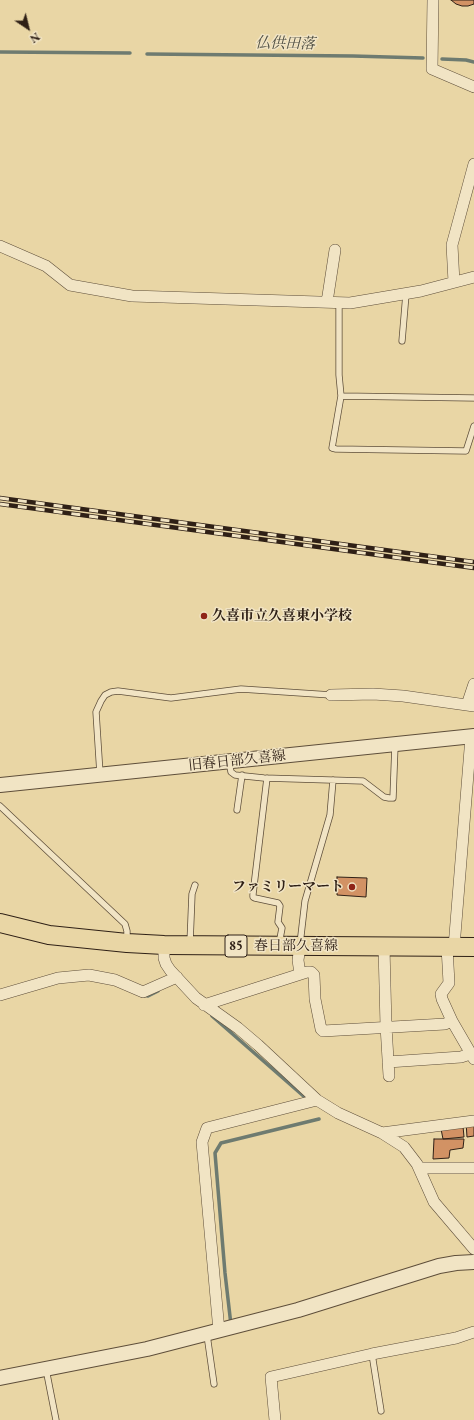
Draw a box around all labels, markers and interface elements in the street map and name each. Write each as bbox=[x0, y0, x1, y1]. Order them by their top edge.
north arrow bbox=[8, 8, 48, 48]
text: N bbox=[27, 30, 43, 46]
water label: 仏供田落 bbox=[255, 34, 315, 54]
place label: 久喜市立久喜東小学校 bbox=[212, 608, 352, 624]
marker: 久喜市立久喜東小学校 bbox=[199, 611, 209, 621]
street label: 旧春日部久喜線 bbox=[187, 748, 287, 774]
place label: ファミリーマート bbox=[232, 879, 344, 895]
marker: ファミリーマート bbox=[347, 882, 357, 892]
road number: 85 bbox=[225, 935, 247, 957]
street label: 春日部久喜線 bbox=[254, 938, 338, 954]

